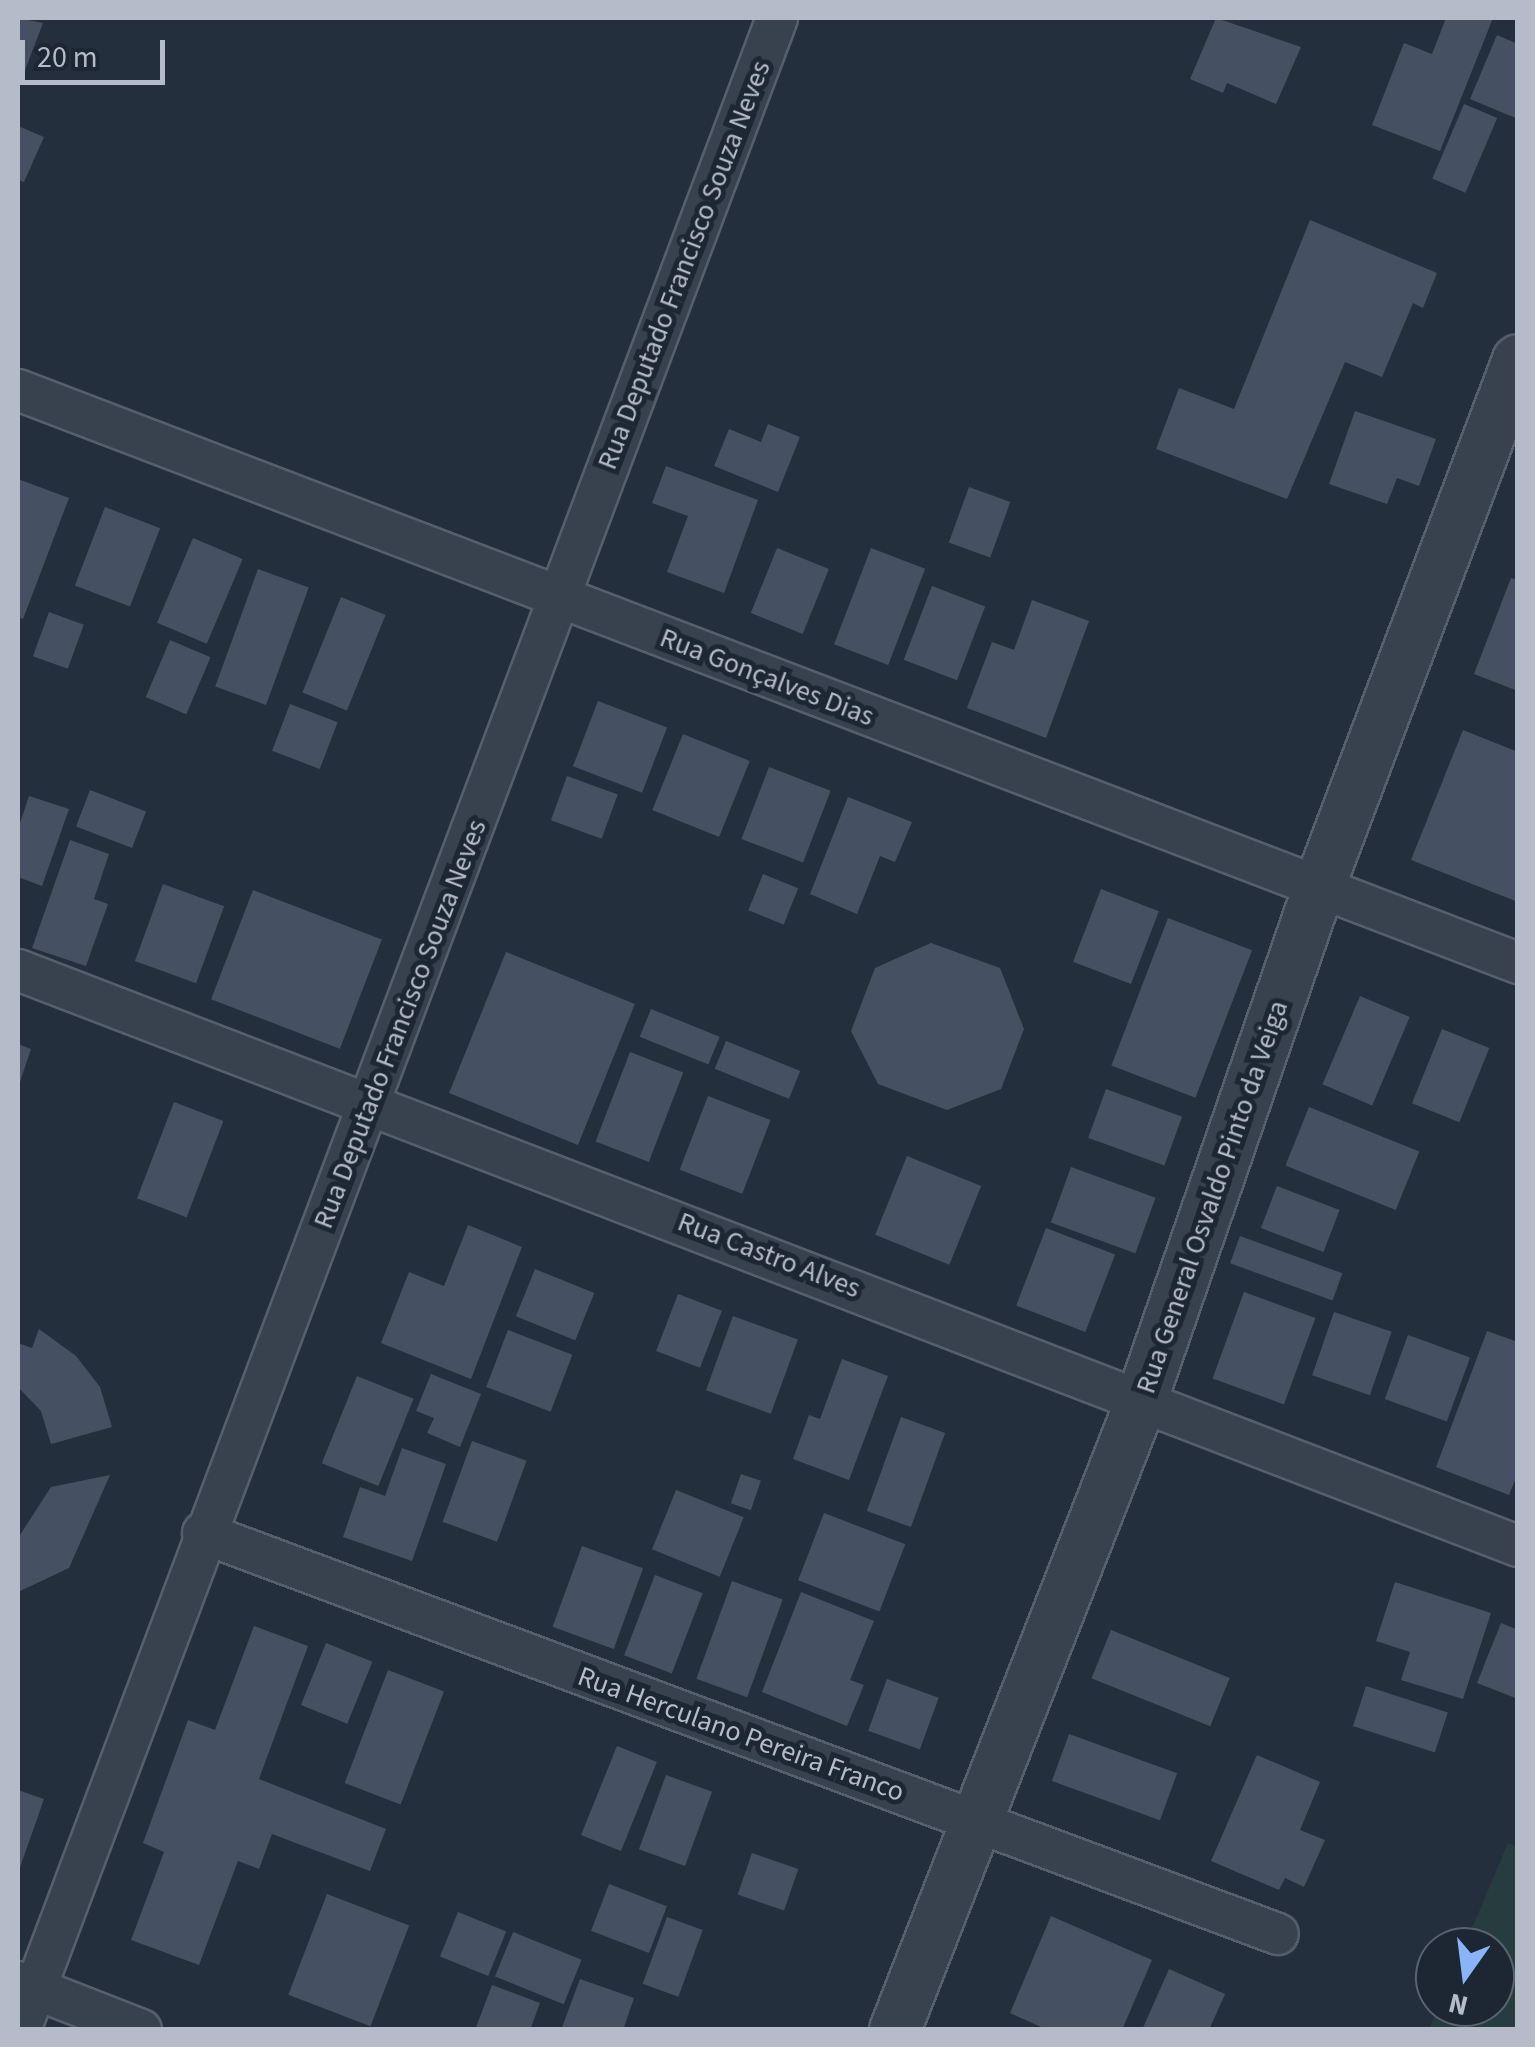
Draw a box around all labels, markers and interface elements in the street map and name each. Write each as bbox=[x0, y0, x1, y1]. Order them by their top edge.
scale bar bbox=[25, 20, 170, 82]
text: 20 m bbox=[37, 36, 98, 79]
street label: Rua Deputado Francisco Souza Neves bbox=[590, 56, 778, 474]
street label: Rua Gonçalves Dias bbox=[655, 621, 879, 733]
street label: Rua Deputado Francisco Souza Neves bbox=[306, 815, 494, 1233]
street label: Rua General Osvaldo Pinto da Veiga bbox=[1129, 996, 1295, 1398]
street label: Rua Castro Alves bbox=[673, 1205, 865, 1305]
street label: Rua Herculano Pereira Franco bbox=[573, 1659, 909, 1809]
north arrow bbox=[1415, 1927, 1515, 2027]
text: N bbox=[1444, 1983, 1472, 2026]

